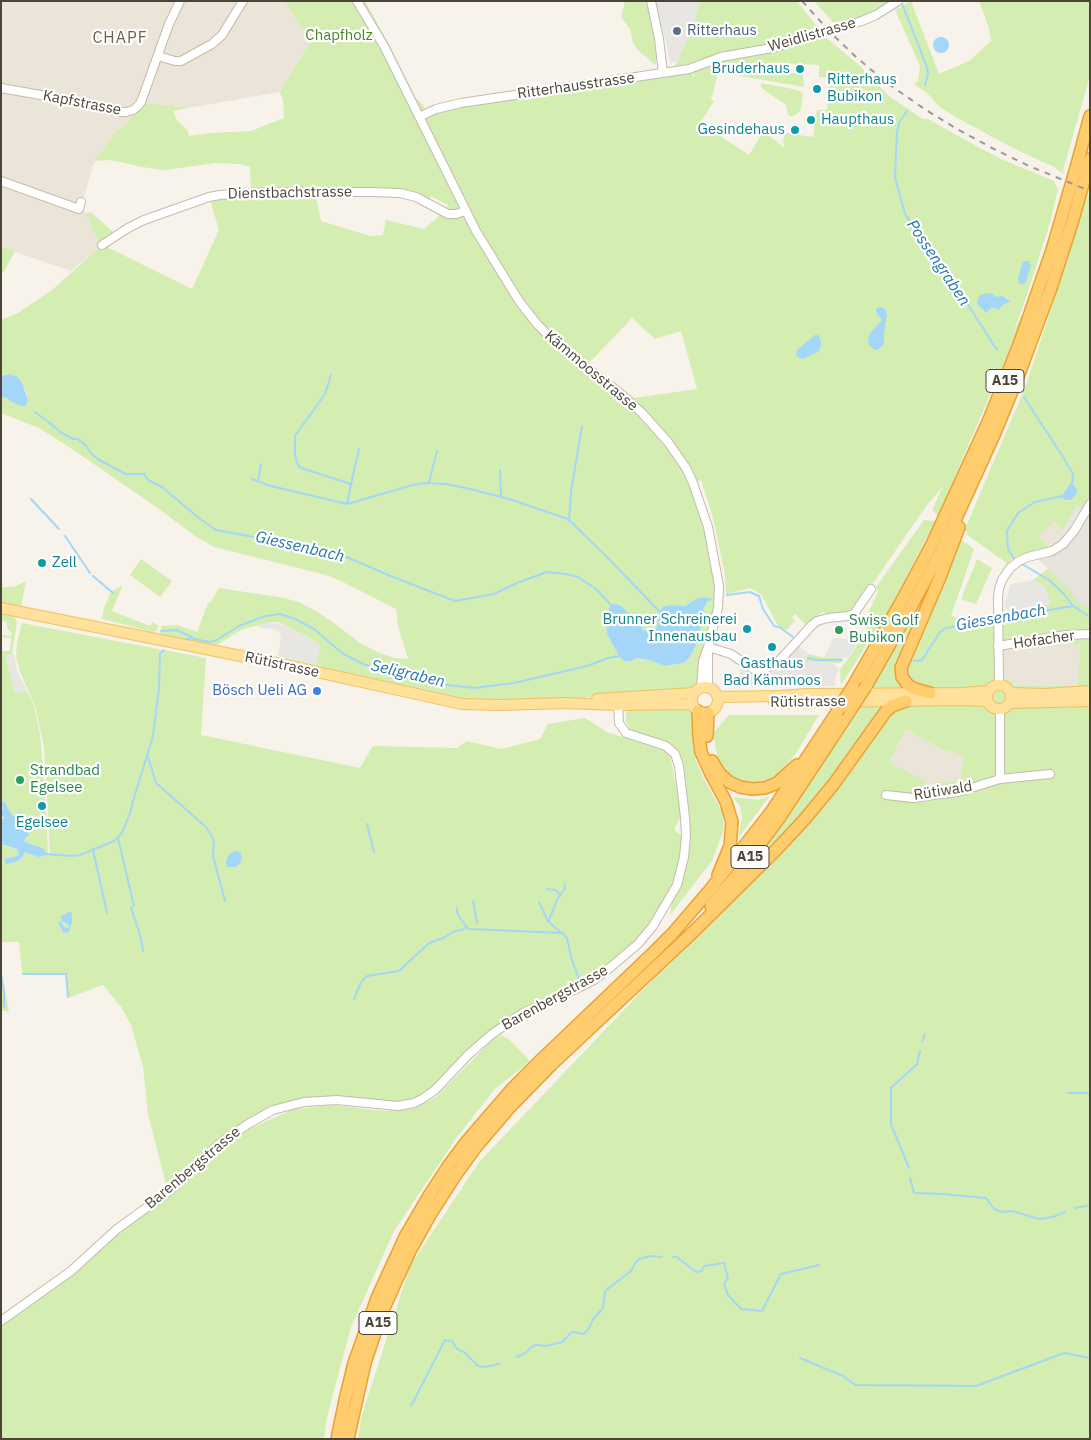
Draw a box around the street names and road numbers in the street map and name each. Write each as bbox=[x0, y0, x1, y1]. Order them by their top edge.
street label: Weidlistrasse bbox=[766, 14, 858, 56]
street label: Ritterhausstrasse bbox=[516, 69, 636, 103]
street label: Kapfstrasse bbox=[41, 87, 123, 119]
street label: Dienstbachstrasse bbox=[228, 183, 352, 203]
street label: Kämmoosstrasse bbox=[541, 327, 641, 415]
road number: A15 bbox=[986, 370, 1024, 392]
street label: Hofacher bbox=[1012, 627, 1076, 653]
street label: Rütistrasse bbox=[243, 648, 321, 682]
street label: Rütistrasse bbox=[770, 692, 846, 712]
street label: Rütiwald bbox=[912, 777, 974, 805]
road number: A15 bbox=[731, 846, 769, 869]
street label: Barenbergstrasse bbox=[499, 961, 611, 1035]
street label: Barenbergstrasse bbox=[142, 1123, 244, 1213]
road number: A15 bbox=[359, 1312, 397, 1335]

